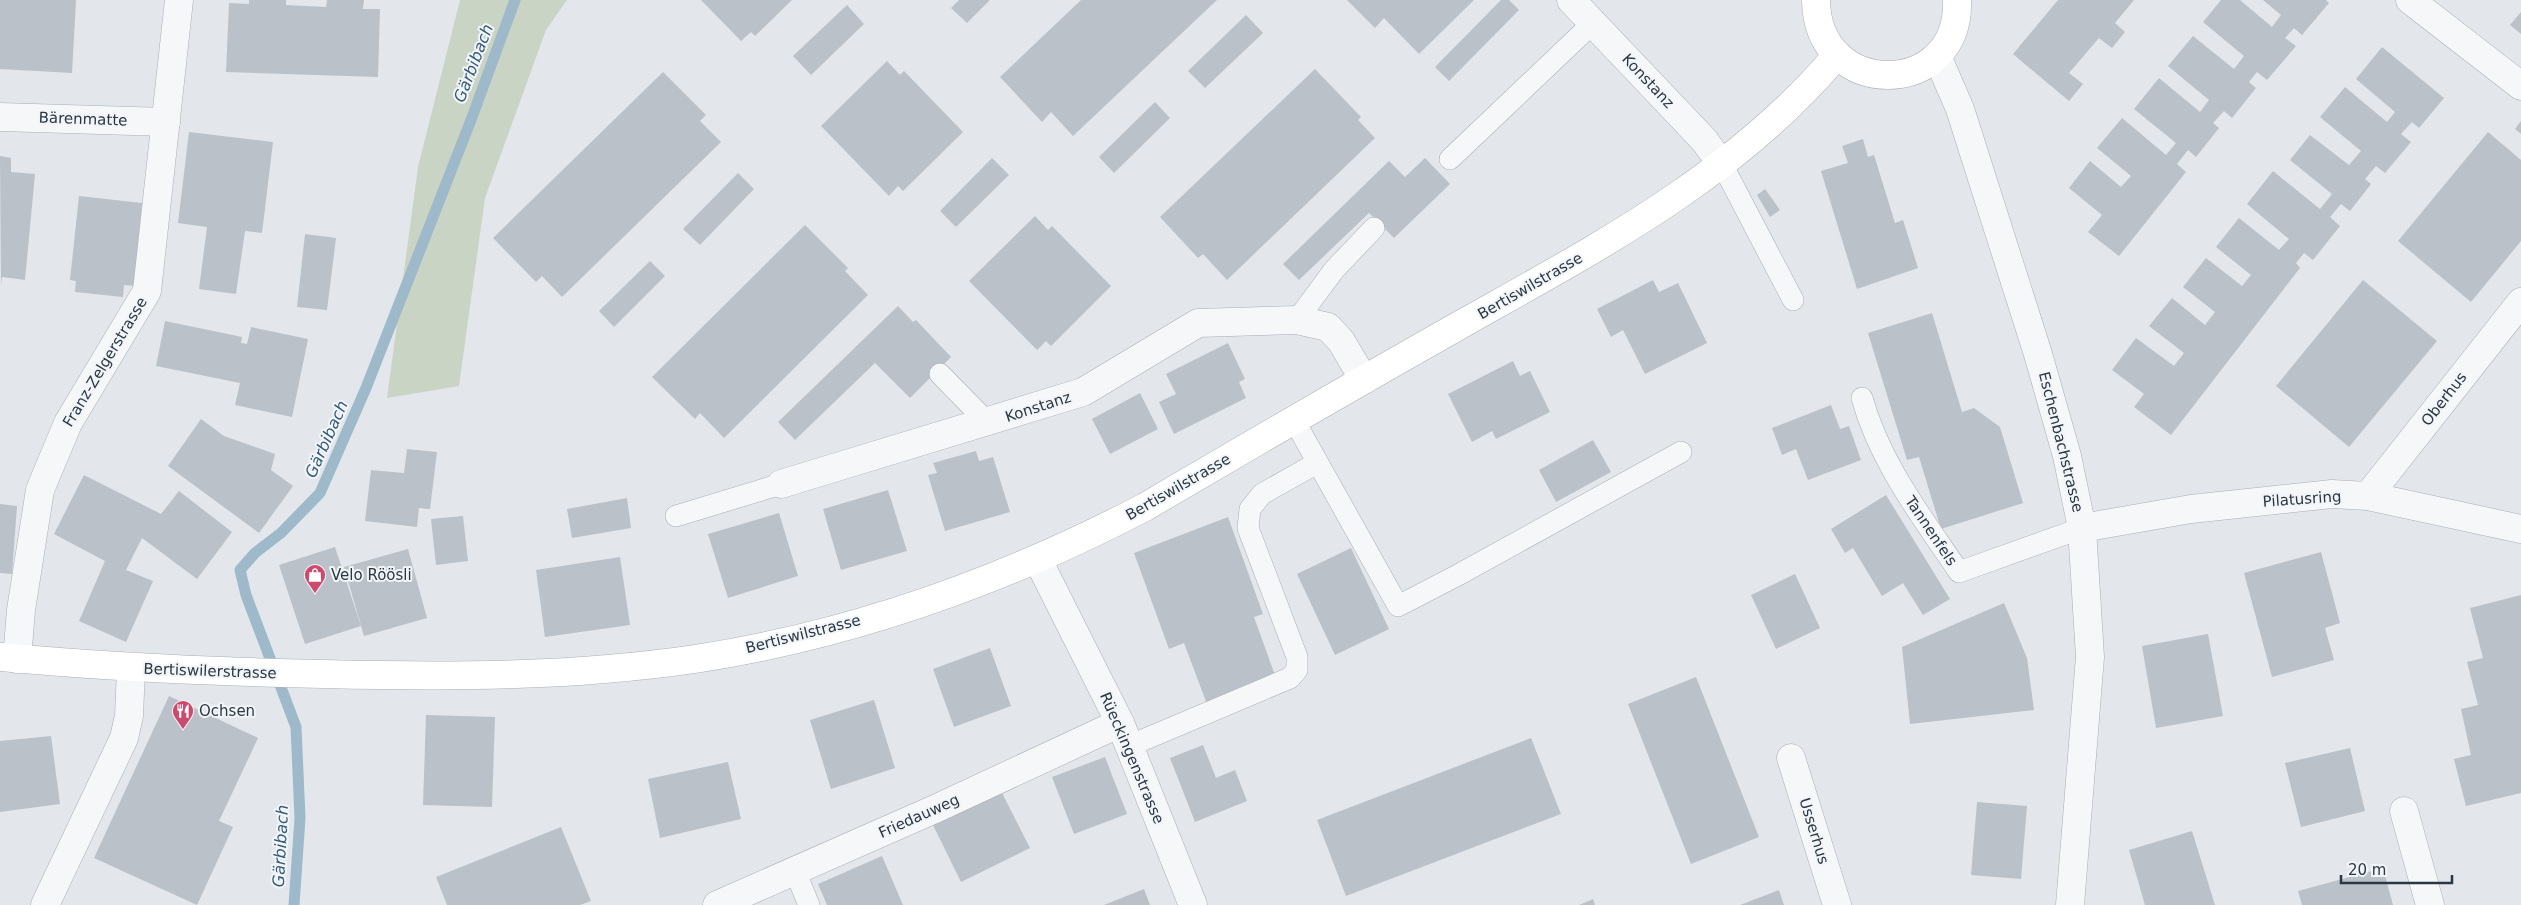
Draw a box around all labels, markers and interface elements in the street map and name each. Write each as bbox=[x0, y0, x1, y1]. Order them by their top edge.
water label: Gärbibach bbox=[450, 21, 497, 105]
street label: Konstanz bbox=[1618, 50, 1678, 112]
street label: Bärenmatte bbox=[38, 108, 128, 130]
street label: Bertiswilstrasse bbox=[1474, 249, 1586, 323]
street label: Franz-Zelgerstrasse bbox=[59, 294, 151, 430]
street label: Oberhus bbox=[2417, 368, 2471, 429]
street label: Eschenbachstrasse bbox=[2035, 370, 2087, 514]
street label: Konstanz bbox=[1003, 388, 1073, 426]
water label: Gärbibach bbox=[301, 398, 352, 481]
street label: Bertiswilstrasse bbox=[1122, 450, 1234, 524]
street label: Pilatusring bbox=[2262, 487, 2342, 511]
street label: Tannenfels bbox=[1901, 492, 1961, 569]
shop icon: Velo Röösli bbox=[303, 563, 327, 594]
place label: Velo Röösli bbox=[331, 566, 412, 584]
street label: Bertiswilstrasse bbox=[744, 611, 862, 657]
street label: Bertiswilerstrasse bbox=[143, 660, 277, 682]
street label: Rüeckingenstrasse bbox=[1096, 689, 1168, 827]
restaurant icon: Ochsen bbox=[171, 699, 195, 730]
place label: Ochsen bbox=[199, 702, 255, 720]
street label: Friedauweg bbox=[876, 790, 962, 842]
street label: Usserhus bbox=[1795, 796, 1833, 867]
water label: Gärbibach bbox=[269, 804, 292, 888]
scale bar bbox=[2341, 852, 2452, 884]
text: 20 m bbox=[2348, 861, 2386, 879]

